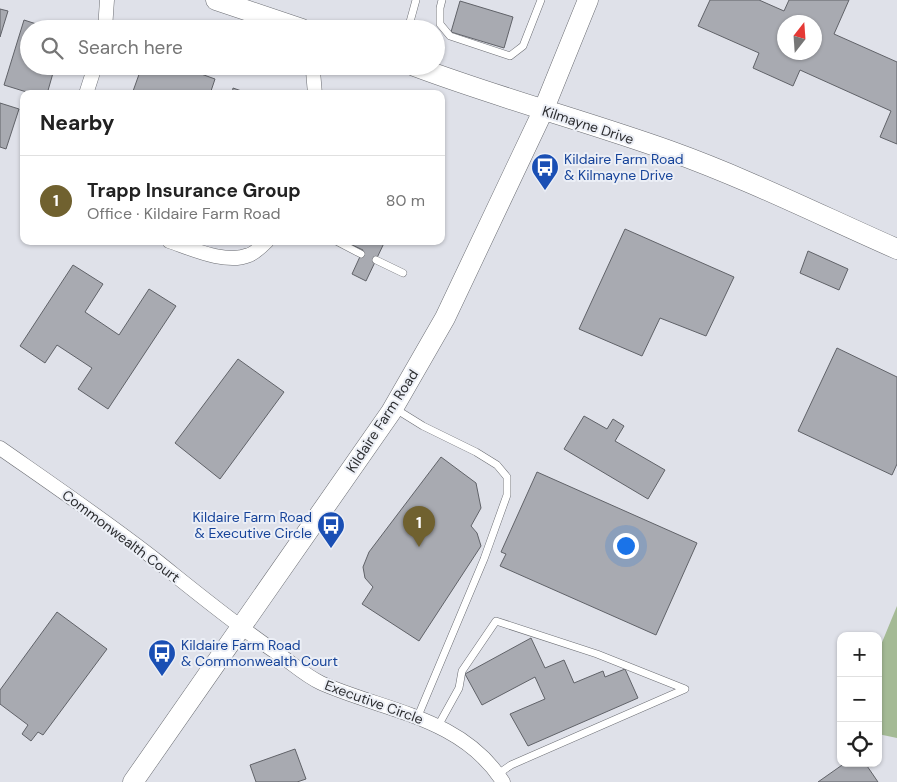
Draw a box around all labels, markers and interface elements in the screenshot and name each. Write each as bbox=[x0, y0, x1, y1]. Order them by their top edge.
north arrow bbox=[777, 15, 822, 60]
search box bbox=[20, 20, 445, 75]
icon: search bbox=[38, 34, 66, 62]
text: Search here bbox=[78, 35, 183, 60]
street label: Kilmayne Drive bbox=[540, 102, 636, 148]
text: Nearby bbox=[40, 109, 114, 137]
place label: Kildaire Farm Road & Kilmayne Drive bbox=[564, 150, 684, 184]
bus stop icon: Kildaire Farm Road & Kilmayne Drive bbox=[530, 152, 560, 191]
text: Trapp Insurance Group bbox=[87, 178, 301, 203]
text: 1 bbox=[53, 190, 59, 211]
text: 80 m bbox=[386, 190, 425, 211]
text: Office · Kildaire Farm Road bbox=[87, 203, 280, 224]
street label: Kildaire Farm Road bbox=[342, 366, 422, 476]
street label: Commonwealth Court bbox=[58, 486, 184, 586]
pin: 1 bbox=[403, 506, 435, 547]
place label: Kildaire Farm Road & Executive Circle bbox=[192, 508, 312, 542]
bus stop icon: Kildaire Farm Road & Executive Circle bbox=[316, 510, 346, 549]
your location bbox=[613, 533, 639, 559]
map controls bbox=[837, 632, 882, 767]
button: + bbox=[837, 632, 882, 677]
place label: Kildaire Farm Road & Commonwealth Court bbox=[181, 636, 338, 670]
bus stop icon: Kildaire Farm Road & Commonwealth Court bbox=[147, 638, 177, 677]
street label: Executive Circle bbox=[322, 676, 426, 728]
button: − bbox=[837, 677, 882, 722]
button: locate bbox=[837, 722, 882, 767]

